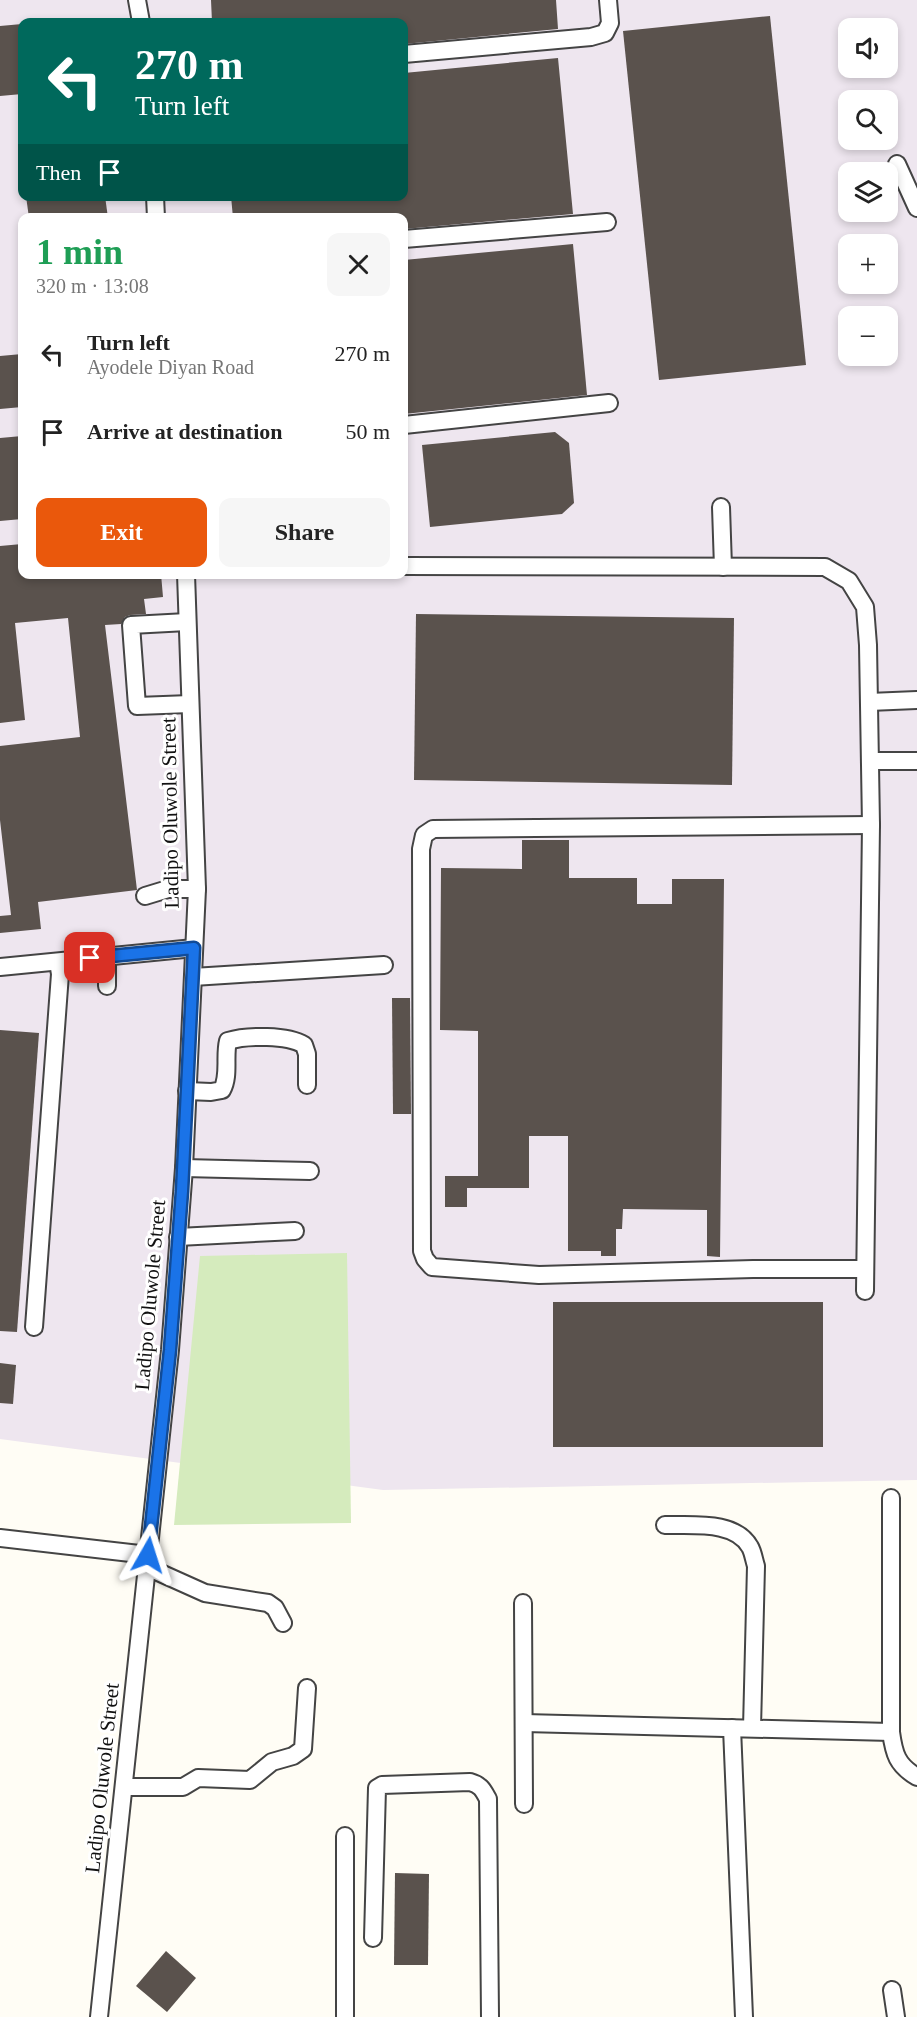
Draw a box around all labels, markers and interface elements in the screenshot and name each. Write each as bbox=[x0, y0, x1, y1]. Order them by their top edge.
map controls bbox=[838, 18, 898, 366]
button: sound bbox=[838, 18, 898, 78]
icon: left bbox=[36, 42, 114, 120]
text: 270 m bbox=[135, 42, 244, 88]
button: search bbox=[838, 90, 898, 150]
text: Turn left bbox=[135, 91, 229, 121]
icon: arrive bbox=[93, 156, 126, 189]
text: Then bbox=[36, 160, 81, 185]
button: layers bbox=[838, 162, 898, 222]
text: 1 min bbox=[36, 232, 123, 272]
button: close bbox=[327, 233, 390, 296]
button: + bbox=[838, 234, 898, 294]
text: 320 m · 13:08 bbox=[36, 275, 149, 297]
button: − bbox=[838, 306, 898, 366]
text: Turn left bbox=[87, 330, 170, 355]
icon: left bbox=[36, 338, 69, 371]
text: 270 m bbox=[334, 341, 390, 366]
text: Ayodele Diyan Road bbox=[87, 356, 254, 378]
icon: arrive bbox=[36, 416, 69, 449]
text: Arrive at destination bbox=[87, 419, 283, 444]
text: 50 m bbox=[345, 419, 390, 444]
button: Exit bbox=[36, 498, 207, 567]
button: Share bbox=[219, 498, 390, 567]
street label: Ladipo Oluwole Street bbox=[156, 717, 184, 909]
pin bbox=[64, 932, 115, 983]
icon: arrive bbox=[73, 941, 106, 974]
street label: Ladipo Oluwole Street bbox=[130, 1199, 170, 1391]
position arrow bbox=[116, 1523, 180, 1587]
street label: Ladipo Oluwole Street bbox=[80, 1681, 124, 1874]

